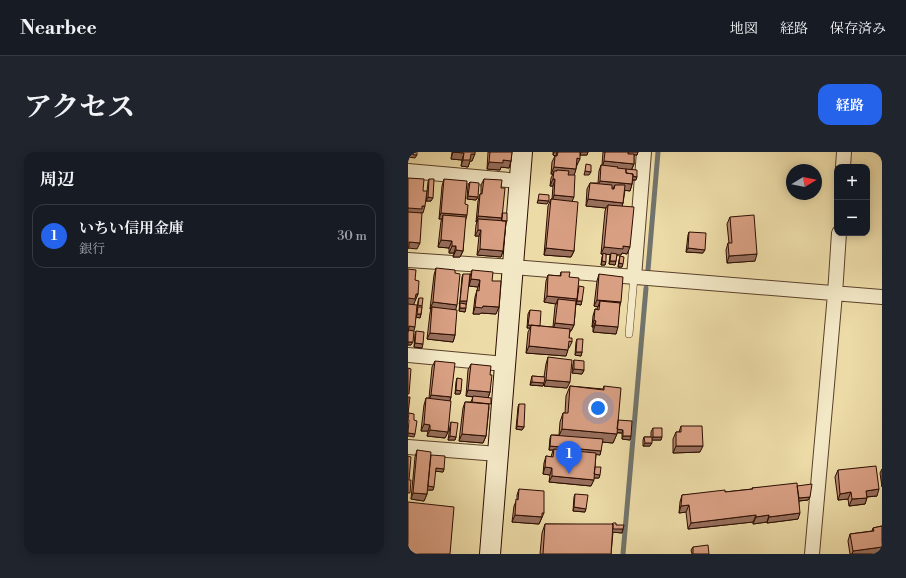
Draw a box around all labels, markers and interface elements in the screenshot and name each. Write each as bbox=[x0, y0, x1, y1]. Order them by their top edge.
text: Nearbee bbox=[20, 16, 97, 40]
text: 地図 bbox=[730, 20, 758, 38]
text: 経路 bbox=[780, 20, 808, 38]
text: 保存済み bbox=[830, 20, 886, 38]
button: 経路 bbox=[818, 84, 882, 125]
text: アクセス bbox=[24, 90, 135, 125]
north arrow bbox=[786, 164, 822, 200]
map controls bbox=[834, 164, 870, 236]
button: + bbox=[834, 164, 870, 200]
text: 周辺 bbox=[40, 169, 74, 191]
button: − bbox=[834, 200, 870, 236]
text: いちい信用金庫 bbox=[79, 219, 184, 238]
text: 1 bbox=[51, 228, 57, 244]
text: 30 m bbox=[337, 228, 367, 244]
text: 銀行 bbox=[79, 241, 105, 257]
your location bbox=[588, 398, 608, 418]
pin: 1 bbox=[556, 441, 582, 474]

